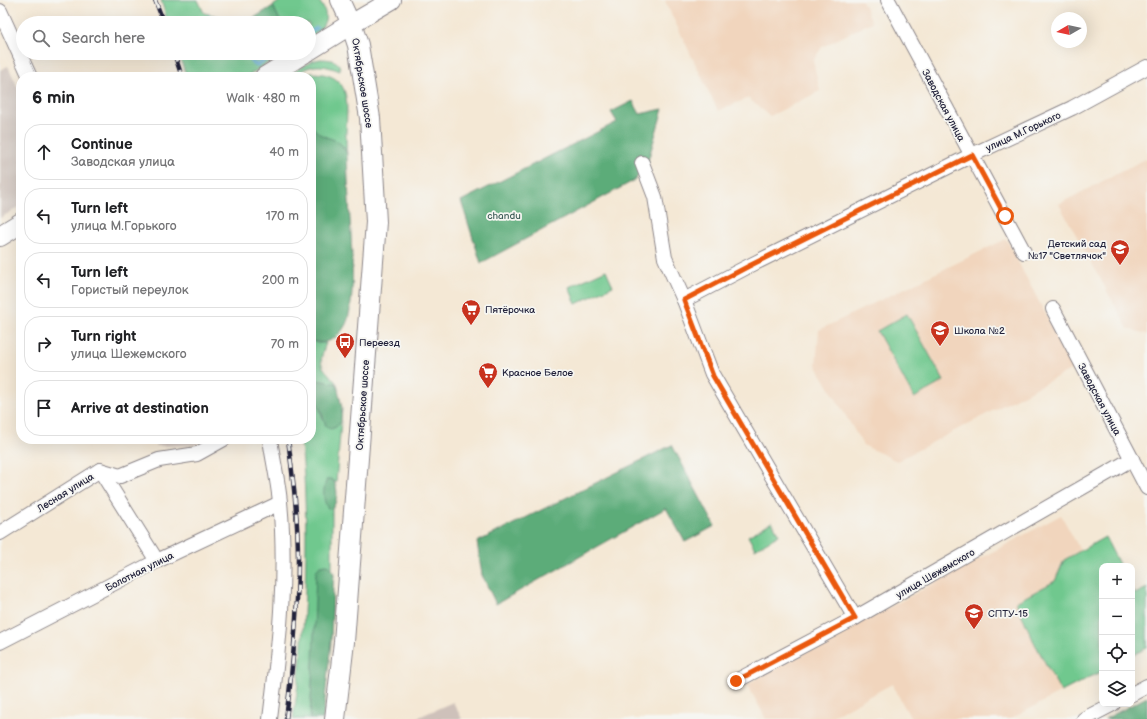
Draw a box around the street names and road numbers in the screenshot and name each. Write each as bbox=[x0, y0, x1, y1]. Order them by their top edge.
street label: Октябрьское шоссе bbox=[349, 37, 375, 129]
street label: Заводская улица bbox=[919, 67, 967, 144]
street label: улица М.Горького bbox=[984, 109, 1063, 155]
street label: Октябрьское шоссе bbox=[354, 359, 372, 451]
street label: Заводская улица bbox=[1075, 361, 1123, 438]
street label: Лесная улица bbox=[34, 471, 96, 516]
street label: улица Шежемского bbox=[894, 546, 977, 601]
street label: Болотная улица bbox=[103, 550, 176, 594]

